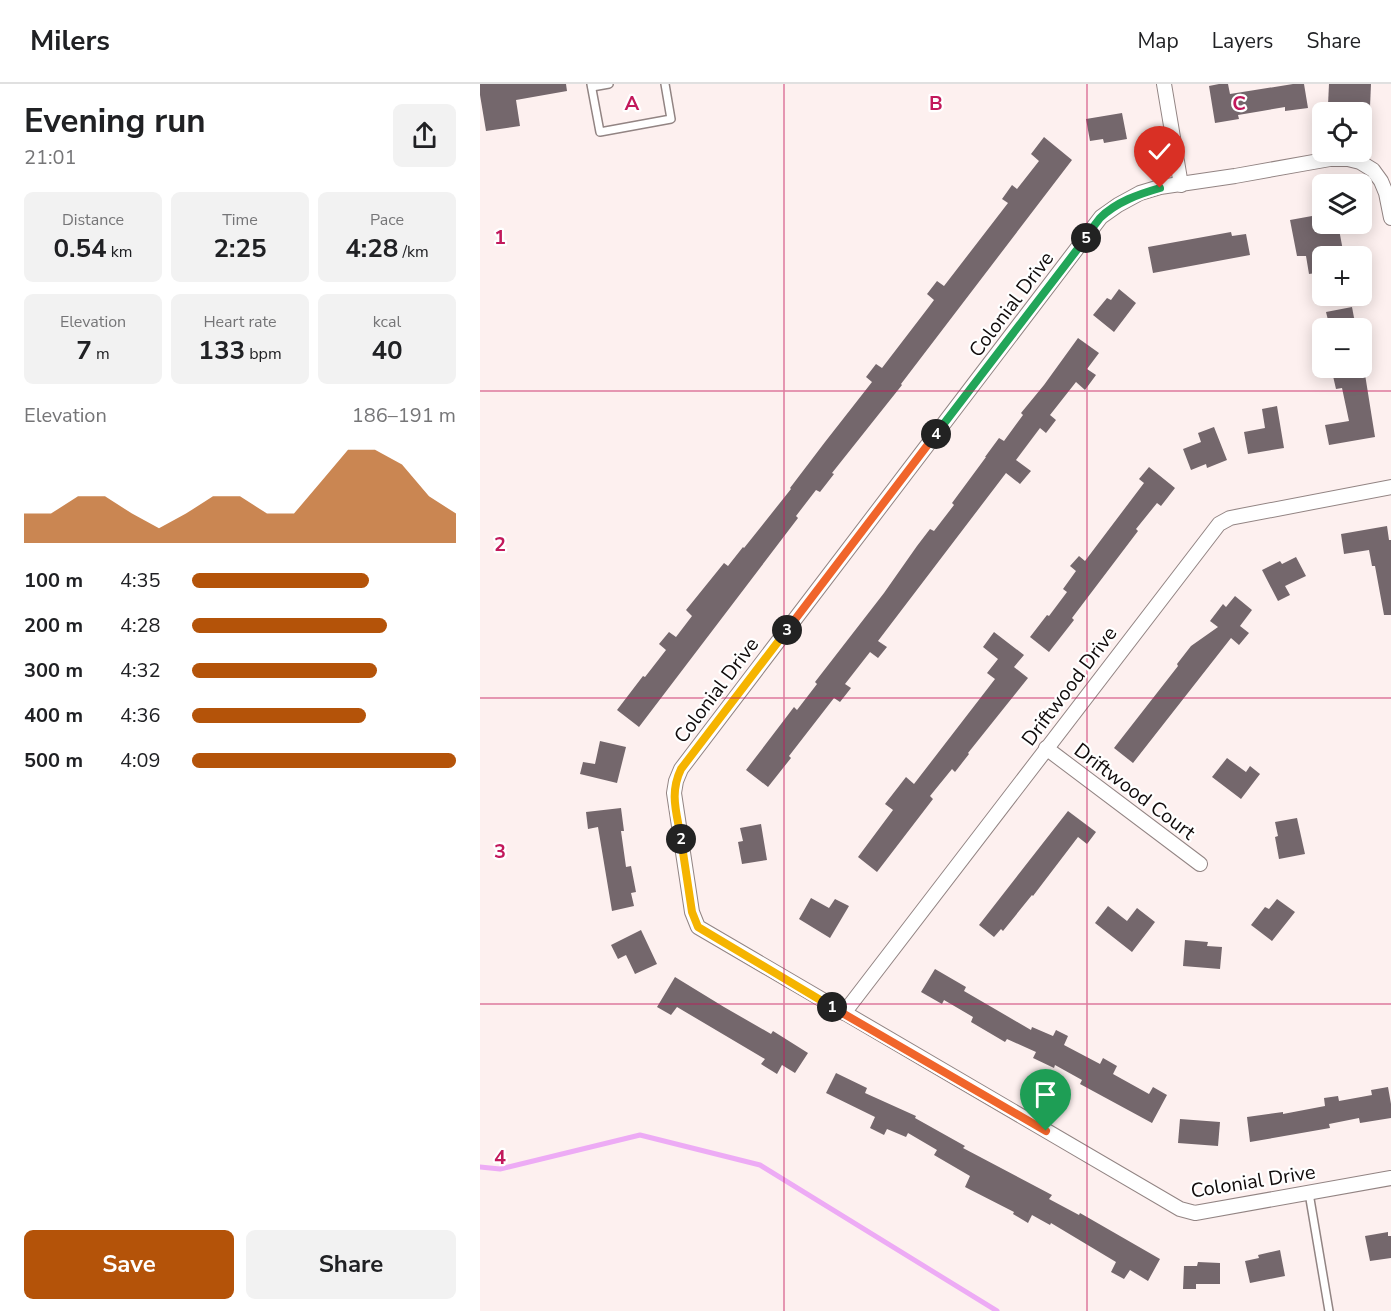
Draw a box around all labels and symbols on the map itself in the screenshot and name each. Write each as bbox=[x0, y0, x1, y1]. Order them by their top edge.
text: A bbox=[625, 90, 640, 117]
text: B bbox=[929, 90, 943, 117]
text: C bbox=[1232, 90, 1246, 117]
pin bbox=[1134, 126, 1185, 188]
pin: 5 bbox=[1071, 223, 1101, 253]
text: 1 bbox=[494, 224, 506, 251]
street label: Colonial Drive bbox=[963, 246, 1060, 363]
pin: 4 bbox=[921, 419, 951, 449]
text: 2 bbox=[494, 531, 506, 558]
pin: 3 bbox=[772, 615, 802, 645]
street label: Driftwood Drive bbox=[1016, 621, 1123, 752]
street label: Colonial Drive bbox=[668, 632, 765, 749]
street label: Driftwood Court bbox=[1068, 737, 1202, 847]
pin: 2 bbox=[666, 824, 696, 854]
text: 3 bbox=[494, 838, 506, 865]
pin: 1 bbox=[817, 992, 847, 1022]
pin bbox=[1020, 1069, 1071, 1131]
text: 4 bbox=[494, 1144, 506, 1171]
street label: Colonial Drive bbox=[1189, 1158, 1317, 1205]

